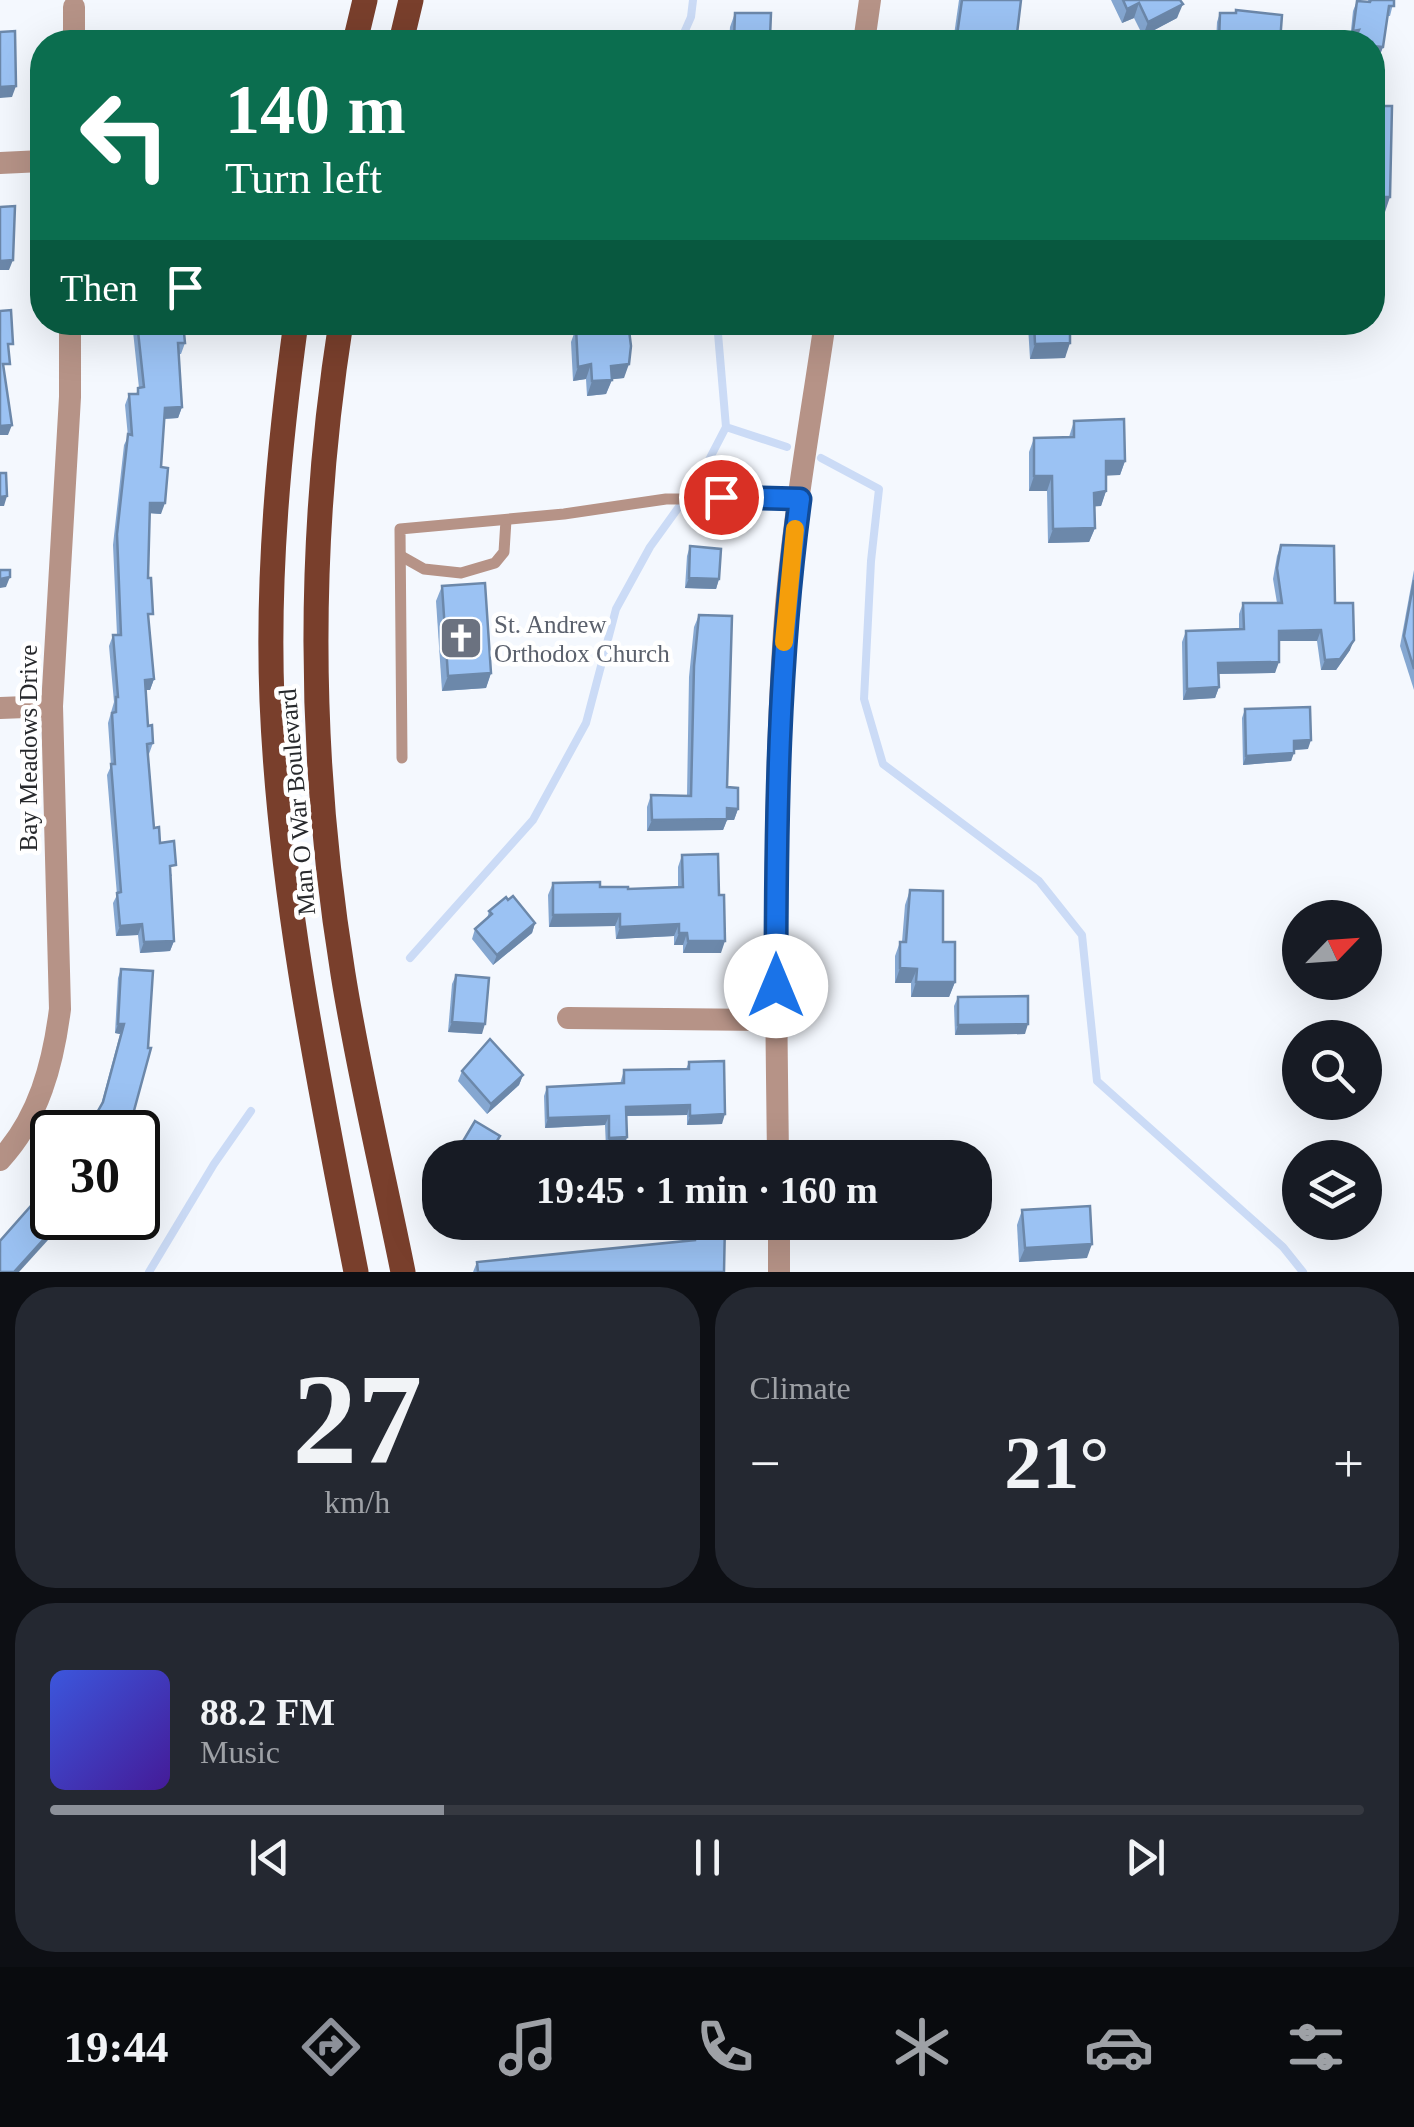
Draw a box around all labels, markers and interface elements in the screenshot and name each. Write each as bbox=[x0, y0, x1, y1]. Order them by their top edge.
icon: left bbox=[60, 70, 190, 200]
text: 140 m bbox=[225, 71, 406, 148]
text: Turn left bbox=[225, 153, 382, 203]
icon: arrive bbox=[158, 260, 213, 315]
text: Then bbox=[60, 267, 138, 309]
pin bbox=[679, 455, 764, 540]
icon: arrive bbox=[694, 470, 749, 525]
place label: St. Andrew Orthodox Church bbox=[494, 611, 670, 667]
church icon: St. Andrew Orthodox Church bbox=[438, 615, 484, 661]
street label: Bay Meadows Drive bbox=[15, 645, 42, 851]
street label: Man O War Boulevard bbox=[274, 687, 320, 916]
north arrow bbox=[1282, 900, 1382, 1000]
map controls bbox=[1282, 900, 1382, 1240]
position arrow bbox=[724, 934, 828, 1038]
button: search bbox=[1282, 1020, 1382, 1120]
speed limit sign: 30 bbox=[30, 1110, 160, 1240]
button: layers bbox=[1282, 1140, 1382, 1240]
text: 19:45 · 1 min · 160 m bbox=[536, 1169, 878, 1211]
text: 27 bbox=[292, 1347, 422, 1491]
text: Climate bbox=[750, 1370, 851, 1406]
text: 21° bbox=[1004, 1421, 1109, 1504]
text: − bbox=[750, 1433, 781, 1494]
text: + bbox=[1333, 1433, 1364, 1494]
text: km/h bbox=[324, 1484, 390, 1520]
text: 88.2 FM bbox=[200, 1691, 335, 1733]
text: Music bbox=[200, 1734, 280, 1770]
icon: previous bbox=[242, 1830, 297, 1885]
icon: pause bbox=[680, 1830, 735, 1885]
icon: next bbox=[1118, 1830, 1173, 1885]
icon: directions bbox=[296, 2012, 366, 2082]
icon: music bbox=[493, 2012, 563, 2082]
icon: phone bbox=[690, 2012, 760, 2082]
icon: climate bbox=[887, 2012, 957, 2082]
icon: car bbox=[1084, 2012, 1154, 2082]
icon: filters bbox=[1281, 2012, 1351, 2082]
text: 19:44 bbox=[64, 2022, 169, 2072]

